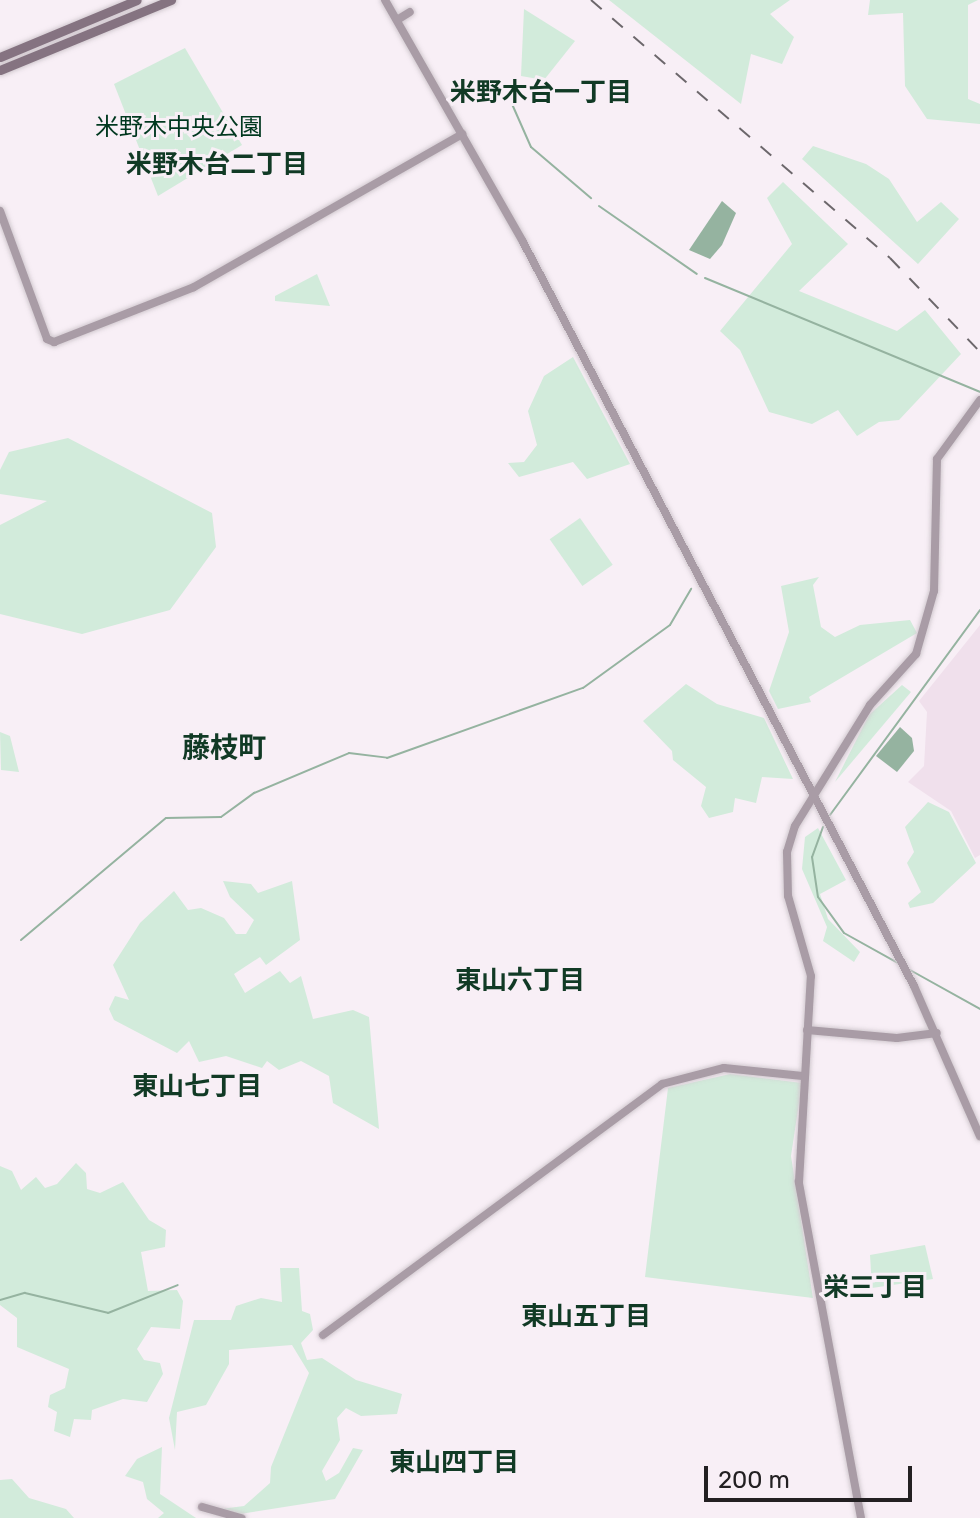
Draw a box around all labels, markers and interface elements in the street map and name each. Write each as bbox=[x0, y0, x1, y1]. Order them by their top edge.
district label: 米野木台一丁目 bbox=[450, 77, 632, 109]
park label: 米野木中央公園 bbox=[95, 114, 263, 142]
district label: 米野木台二丁目 bbox=[126, 149, 308, 181]
district label: 藤枝町 bbox=[182, 731, 266, 765]
district label: 東山六丁目 bbox=[455, 965, 585, 997]
district label: 東山七丁目 bbox=[132, 1071, 262, 1103]
district label: 栄三丁目 bbox=[823, 1272, 927, 1304]
district label: 東山五丁目 bbox=[521, 1301, 651, 1333]
district label: 東山四丁目 bbox=[389, 1447, 519, 1479]
scale bar bbox=[708, 1450, 916, 1500]
text: 200 m bbox=[718, 1466, 790, 1494]

